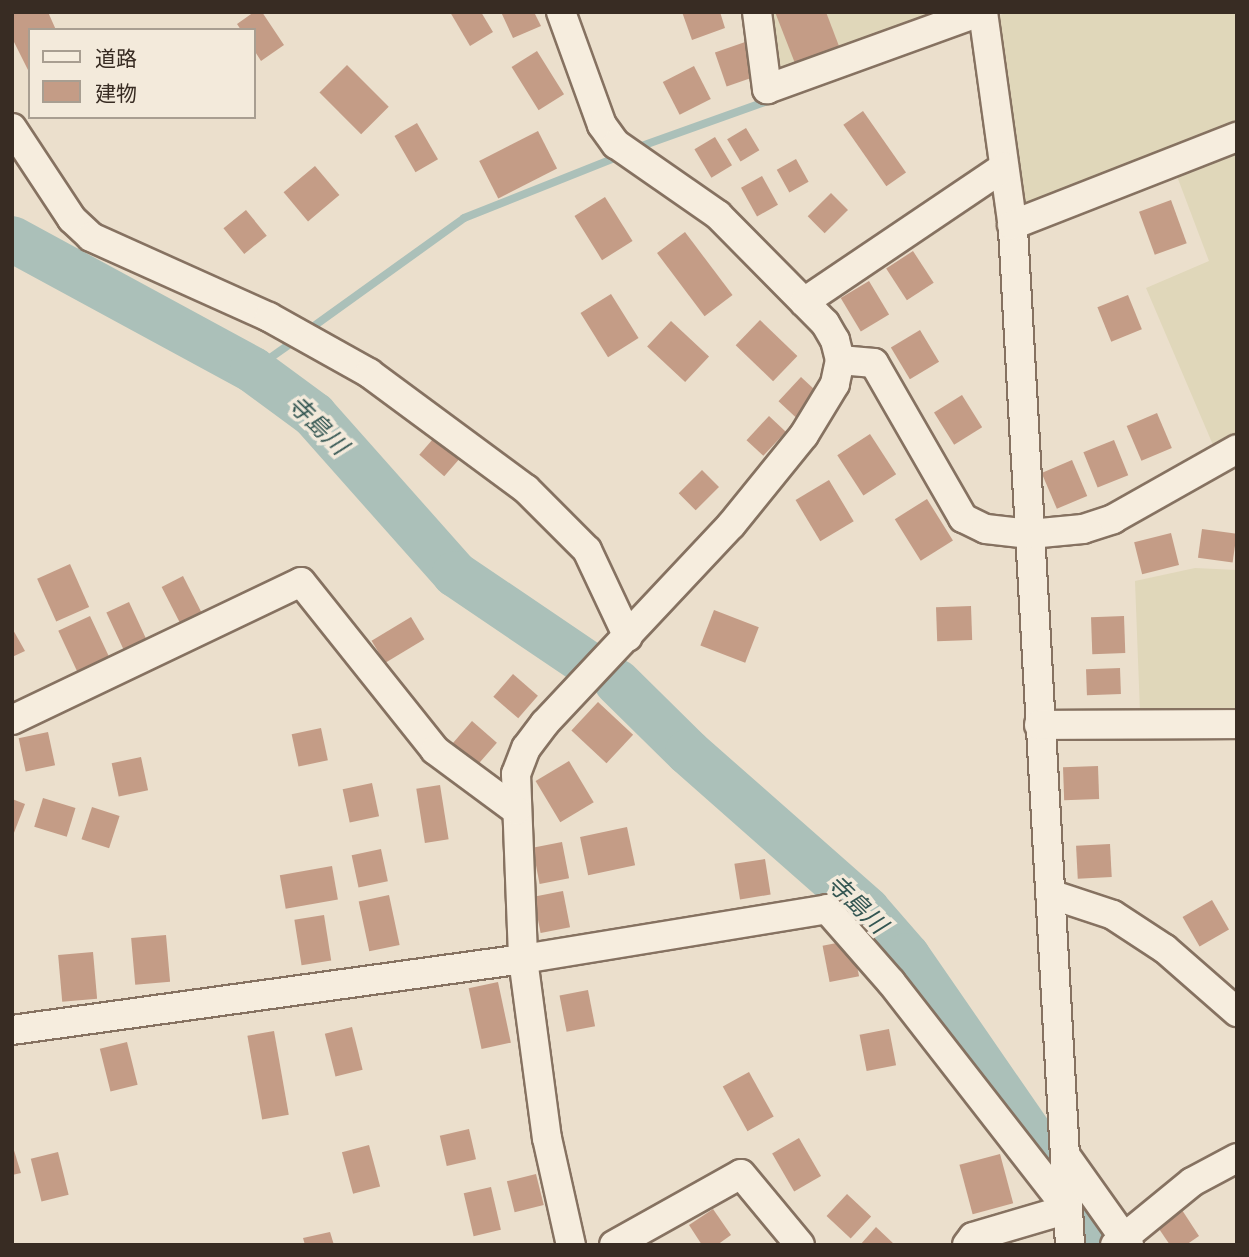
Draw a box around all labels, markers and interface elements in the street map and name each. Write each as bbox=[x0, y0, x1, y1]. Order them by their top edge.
legend bbox=[28, 28, 256, 119]
text: 道路 bbox=[95, 46, 137, 72]
text: 建物 bbox=[95, 81, 137, 107]
water label: 寺島川 bbox=[282, 390, 354, 460]
water label: 寺島川 bbox=[821, 869, 893, 939]

